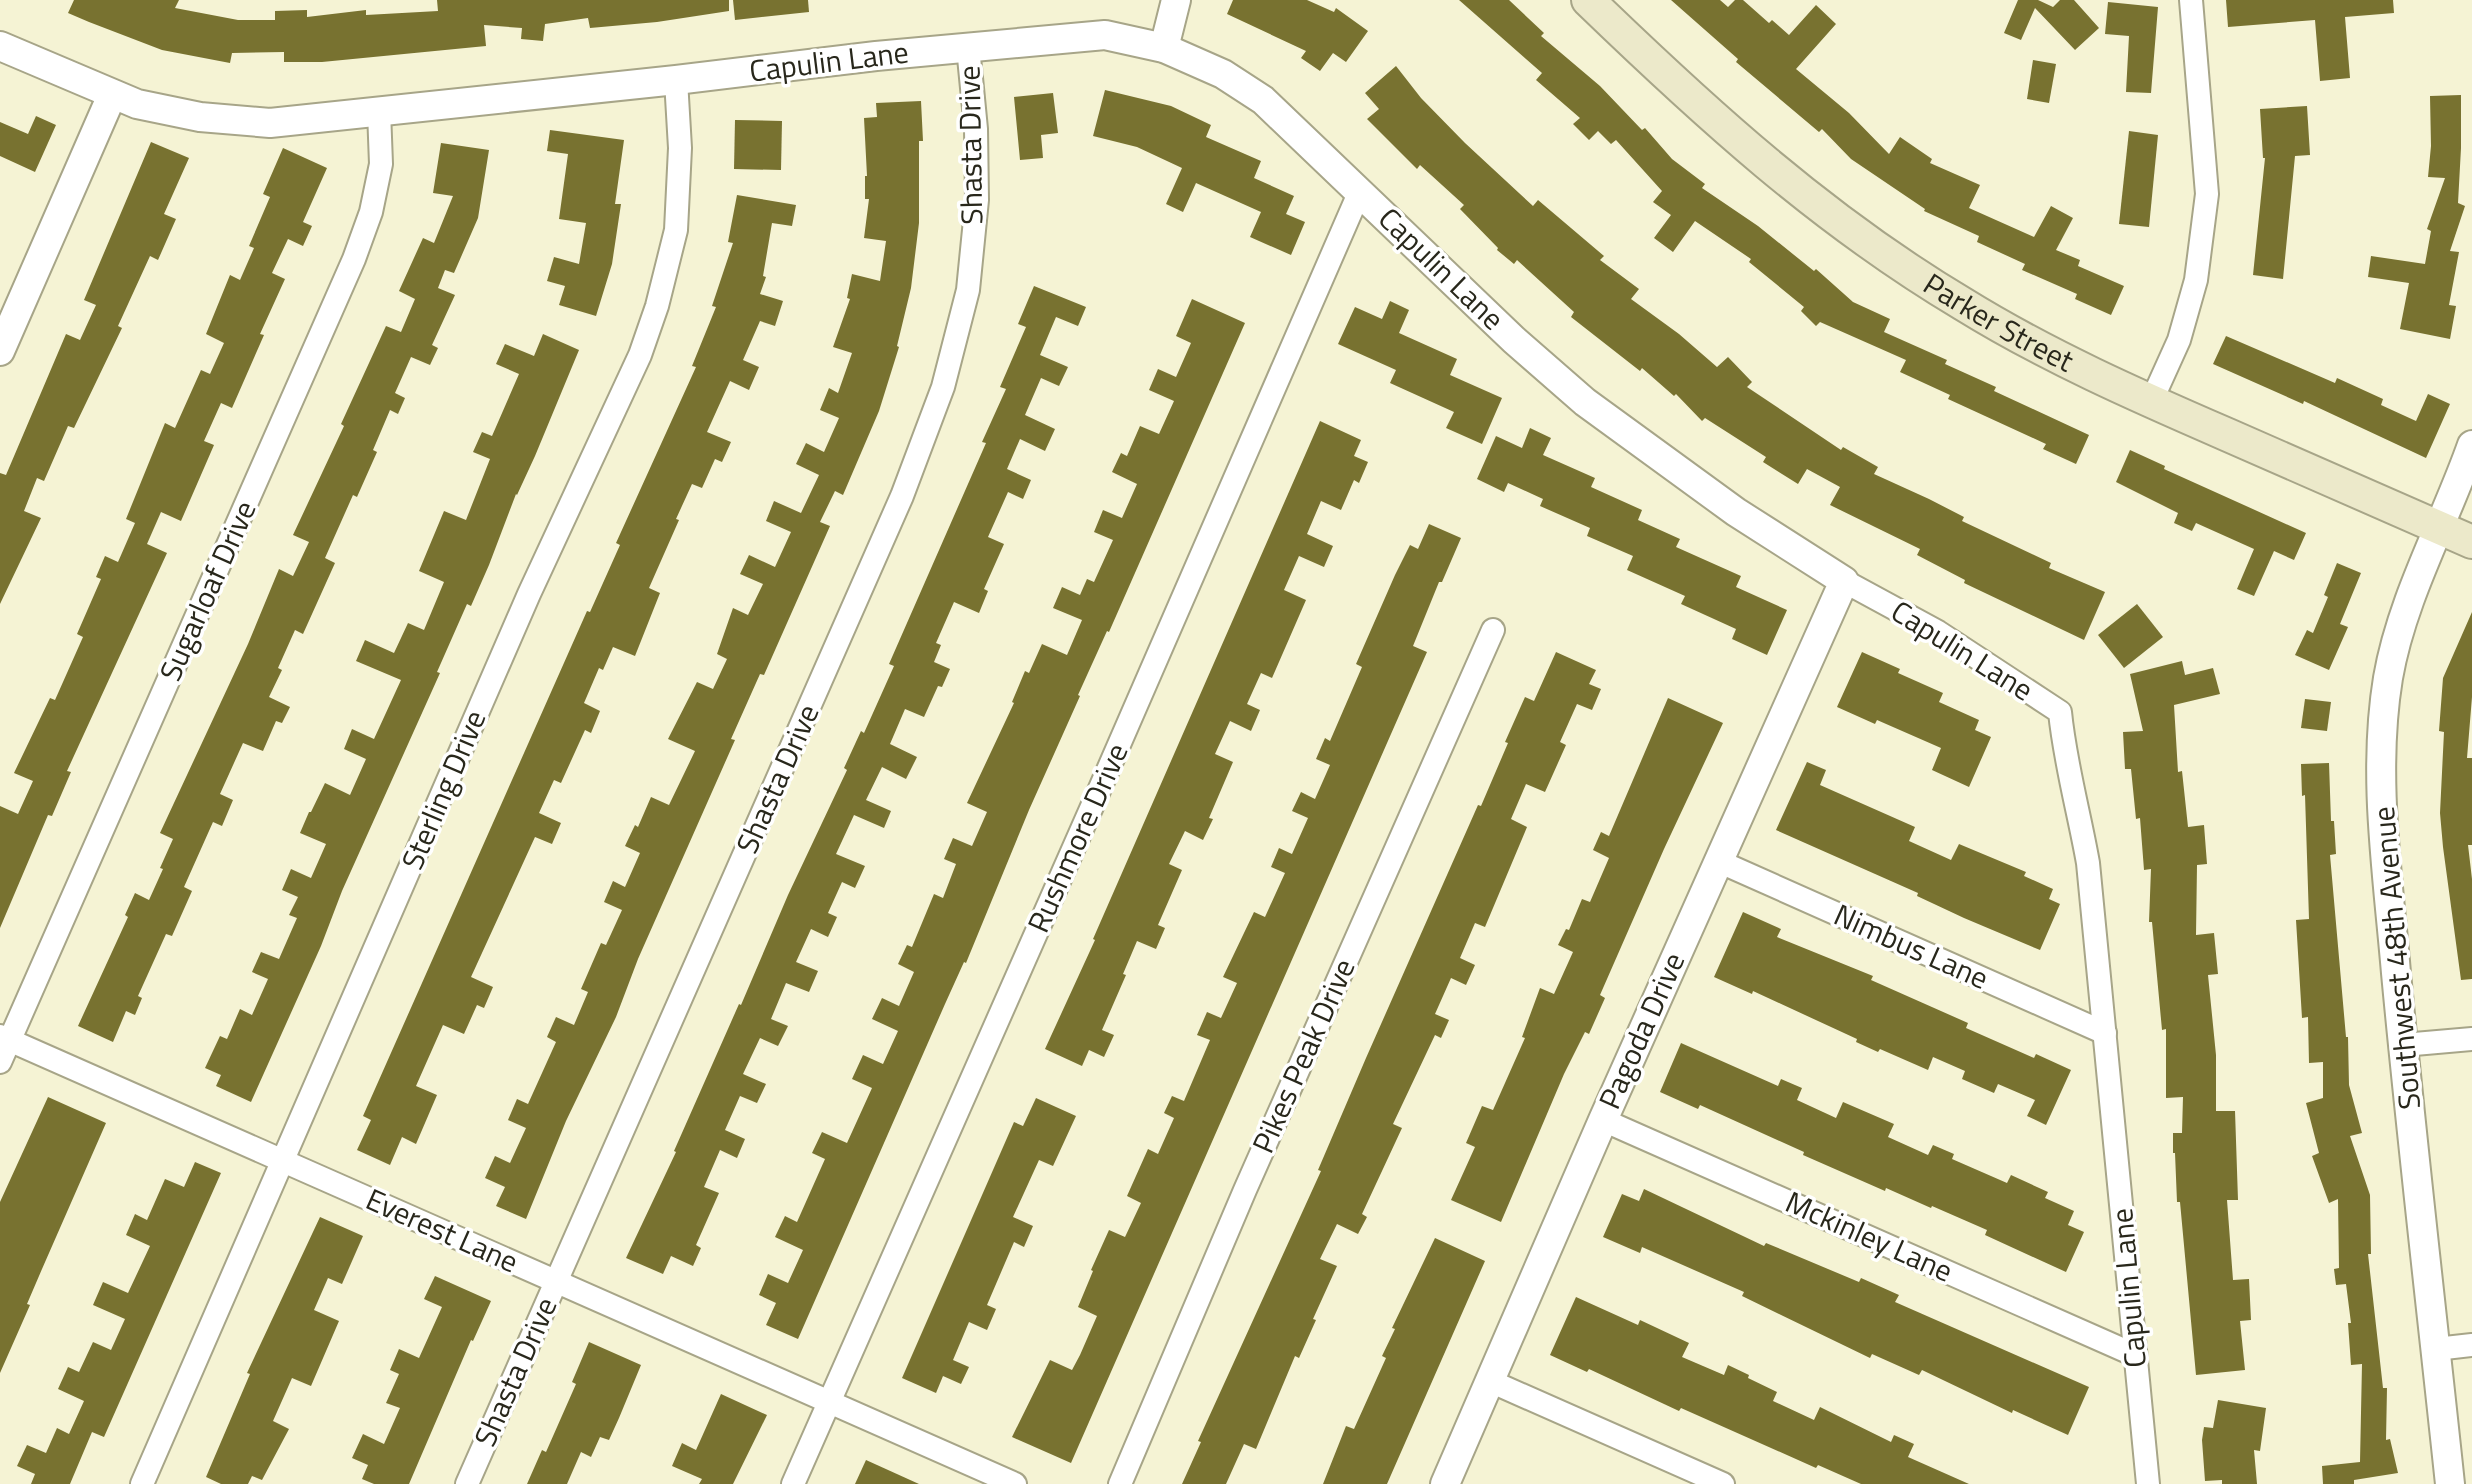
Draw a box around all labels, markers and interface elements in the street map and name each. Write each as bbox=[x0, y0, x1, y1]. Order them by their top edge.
street label: Capulin Lane bbox=[747, 28, 911, 94]
street label: Shasta Drive bbox=[946, 65, 994, 225]
street label: Capulin Lane bbox=[1368, 196, 1515, 340]
street label: Parker Street bbox=[1914, 261, 2082, 383]
street label: Sugarloaf Drive bbox=[147, 493, 267, 688]
street label: Capulin Lane bbox=[1883, 588, 2043, 712]
street label: Shasta Drive bbox=[724, 697, 830, 861]
street label: Sterling Drive bbox=[389, 703, 497, 877]
street label: Rushmore Drive bbox=[1015, 736, 1139, 940]
street label: Southwest 48th Avenue bbox=[2360, 805, 2432, 1112]
street label: Nimbus Lane bbox=[1827, 892, 1996, 1001]
street label: Pagoda Drive bbox=[1586, 945, 1696, 1116]
street label: Pikes Peak Drive bbox=[1240, 951, 1366, 1160]
street label: Everest Lane bbox=[359, 1176, 526, 1284]
street label: Mckinley Lane bbox=[1778, 1179, 1960, 1293]
street label: Capulin Lane bbox=[2098, 1206, 2158, 1370]
street label: Shasta Drive bbox=[462, 1290, 568, 1454]

